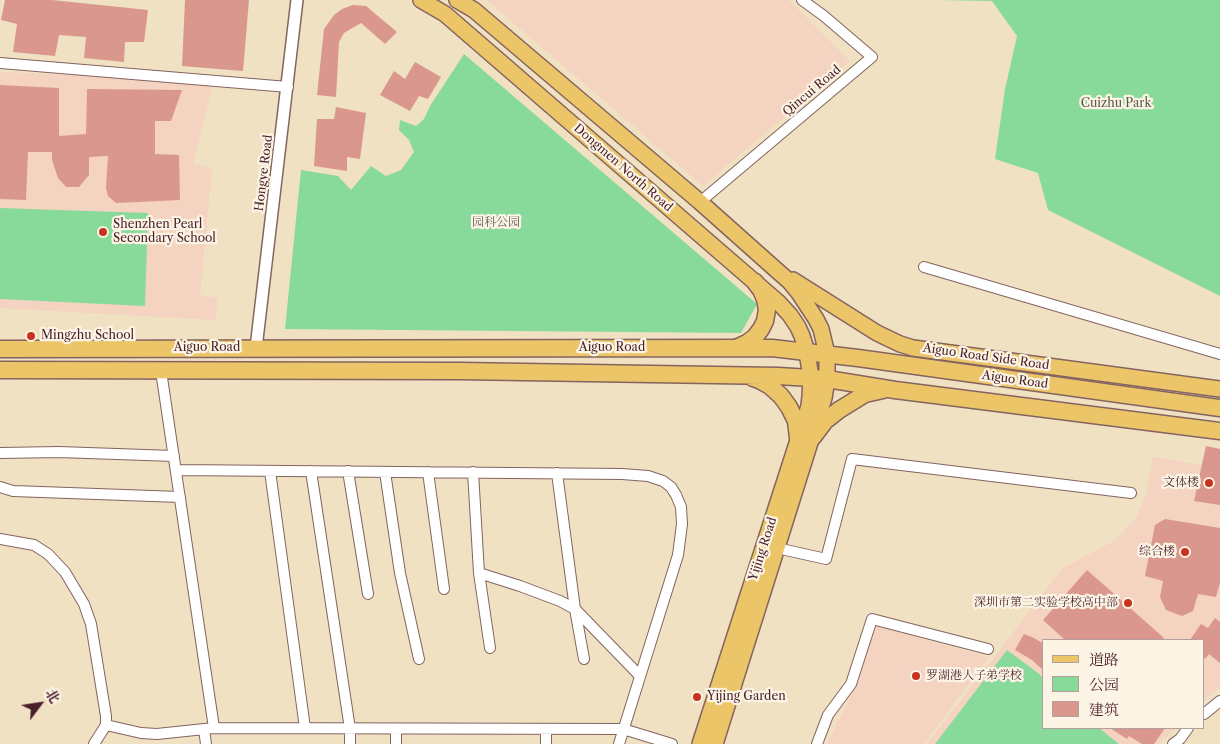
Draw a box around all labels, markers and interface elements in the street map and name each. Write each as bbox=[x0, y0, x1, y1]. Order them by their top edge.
street label: Qincui Road bbox=[780, 63, 844, 119]
park label: Cuizhu Park bbox=[1081, 97, 1151, 111]
street label: Dongmen North Road bbox=[571, 121, 675, 215]
street label: Hongye Road bbox=[252, 134, 276, 212]
park label: 园科公园 bbox=[472, 216, 520, 230]
place label: Shenzhen Pearl Secondary School bbox=[113, 218, 216, 246]
marker: Shenzhen Pearl Secondary School bbox=[97, 226, 109, 238]
place label: Mingzhu School bbox=[41, 329, 134, 343]
marker: Mingzhu School bbox=[25, 330, 37, 342]
street label: Aiguo Road bbox=[174, 341, 240, 355]
street label: Aiguo Road bbox=[579, 341, 645, 355]
street label: Aiguo Road Side Road bbox=[922, 341, 1050, 373]
street label: Aiguo Road bbox=[981, 368, 1049, 392]
place label: 文体楼 bbox=[1163, 476, 1199, 490]
marker: 文体楼 bbox=[1203, 477, 1215, 489]
street label: Yijing Road bbox=[746, 515, 780, 583]
place label: 综合楼 bbox=[1139, 545, 1175, 559]
marker: 综合楼 bbox=[1179, 546, 1191, 558]
place label: 深圳市第二实验学校高中部 bbox=[974, 596, 1118, 610]
marker: 深圳市第二实验学校高中部 bbox=[1122, 597, 1134, 609]
legend bbox=[1042, 639, 1205, 729]
text: 道路 bbox=[1089, 650, 1119, 669]
place label: 罗湖港人子弟学校 bbox=[926, 669, 1022, 683]
marker: 罗湖港人子弟学校 bbox=[910, 670, 922, 682]
text: 公园 bbox=[1089, 675, 1119, 694]
north arrow bbox=[15, 679, 65, 729]
text: 北 bbox=[42, 686, 64, 707]
place label: Yijing Garden bbox=[707, 690, 786, 704]
marker: Yijing Garden bbox=[691, 691, 703, 703]
text: 建筑 bbox=[1089, 700, 1119, 719]

